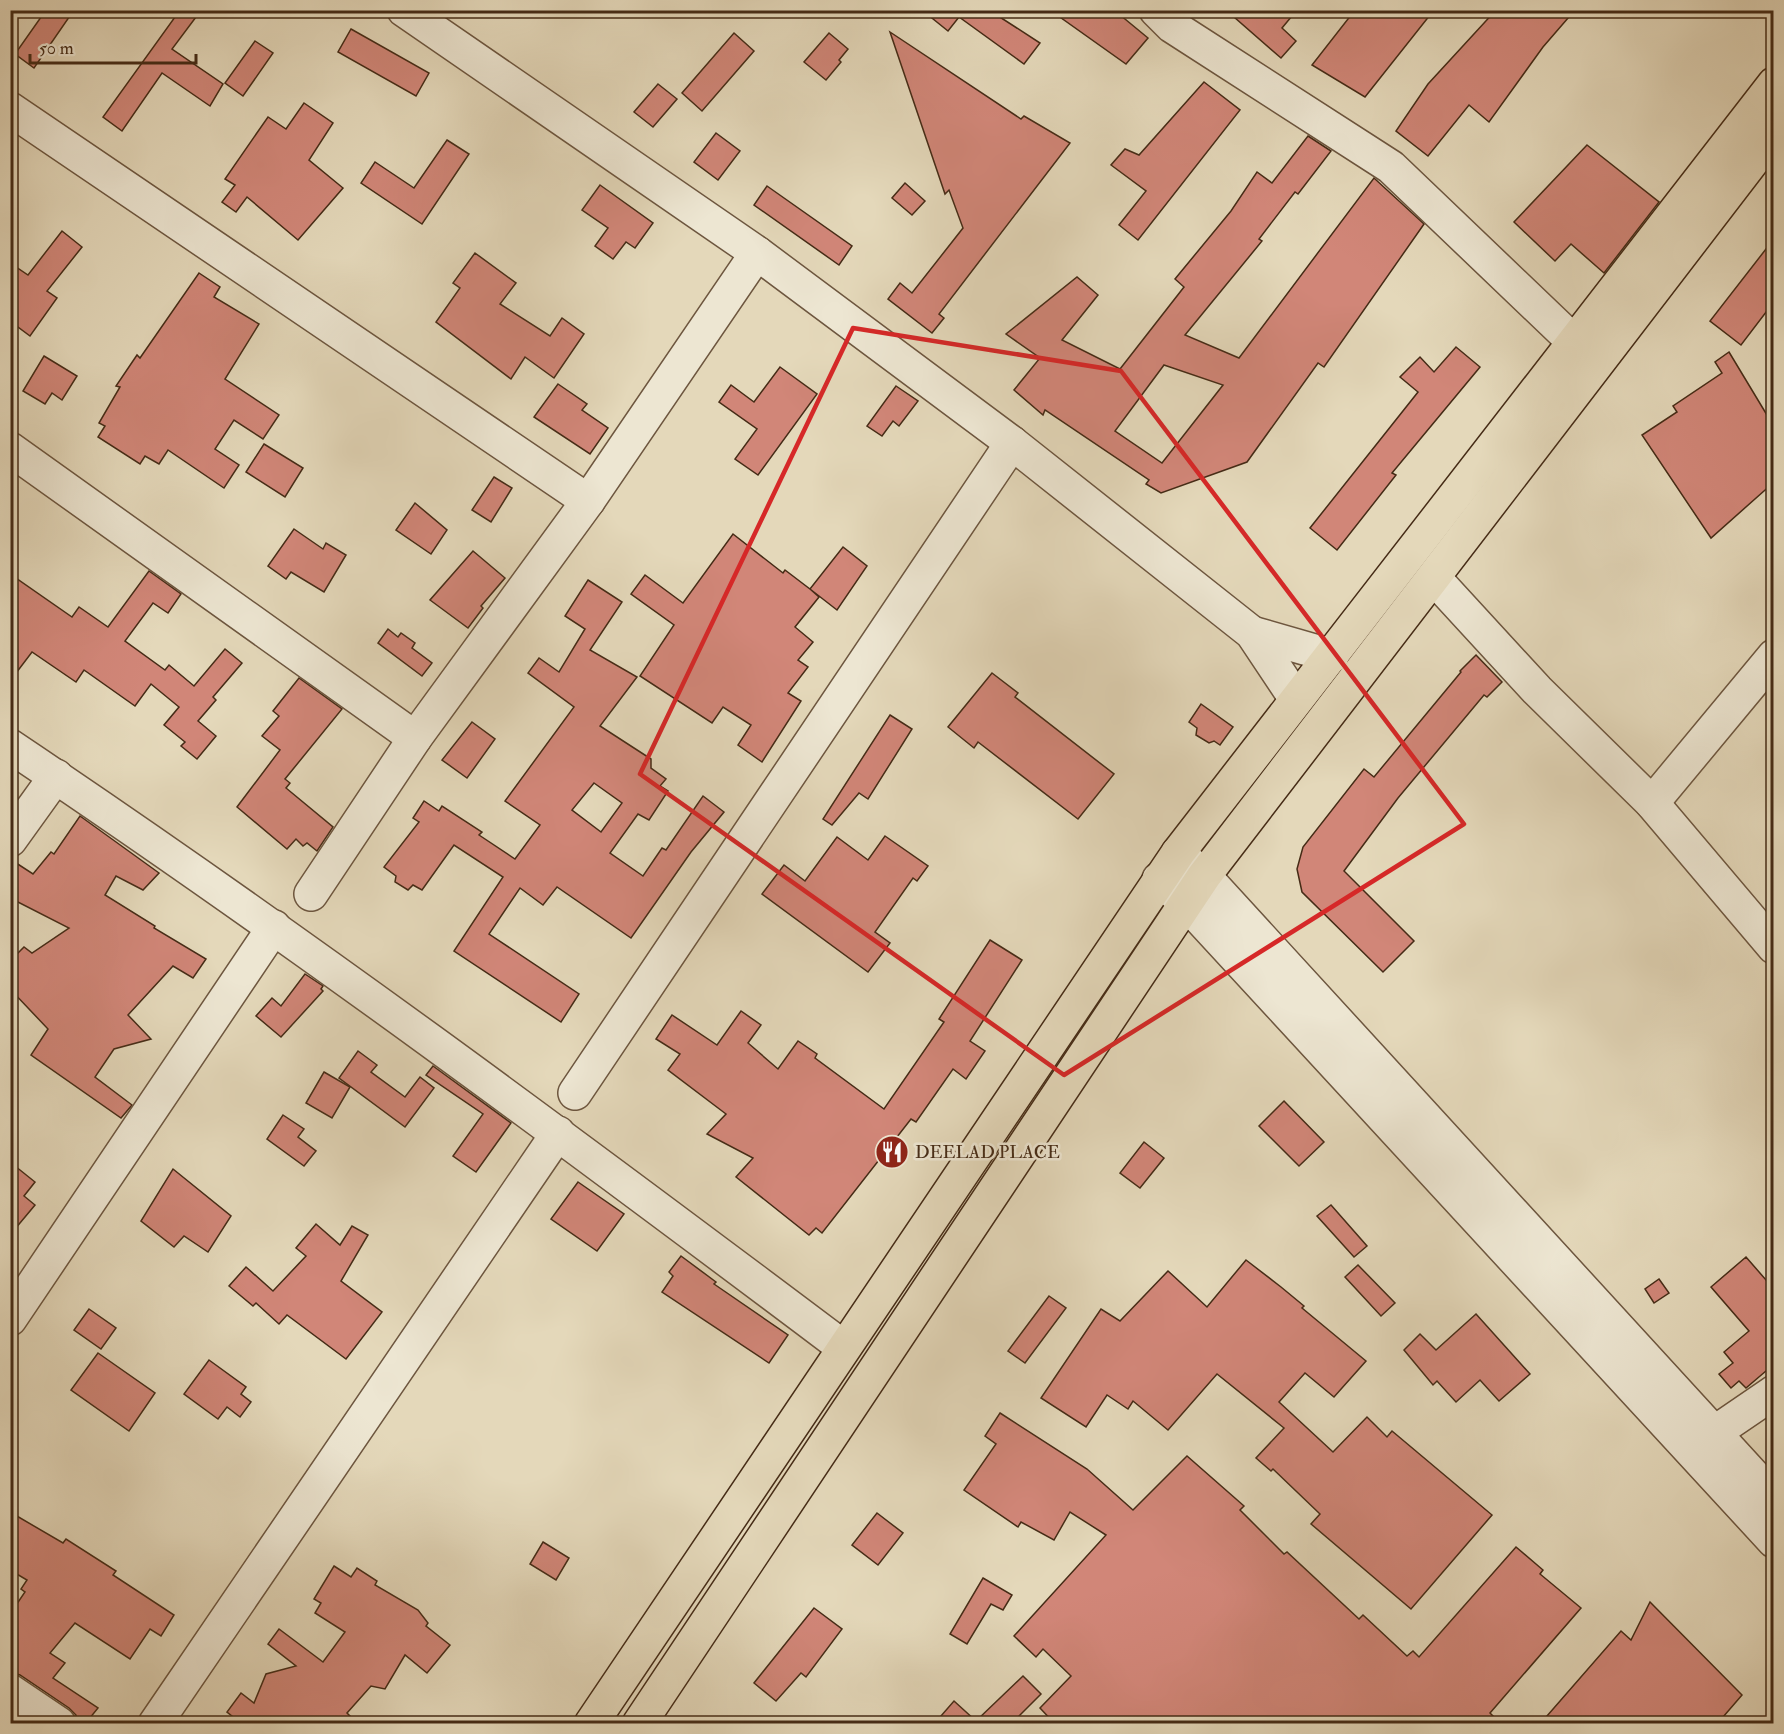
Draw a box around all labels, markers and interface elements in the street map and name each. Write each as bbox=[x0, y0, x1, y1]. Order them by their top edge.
scale bar bbox=[30, 27, 196, 65]
text: 50 m bbox=[39, 37, 74, 60]
restaurant icon: DEELAD PLACE bbox=[874, 1134, 910, 1170]
place label: DEELAD PLACE bbox=[915, 1141, 1060, 1164]

